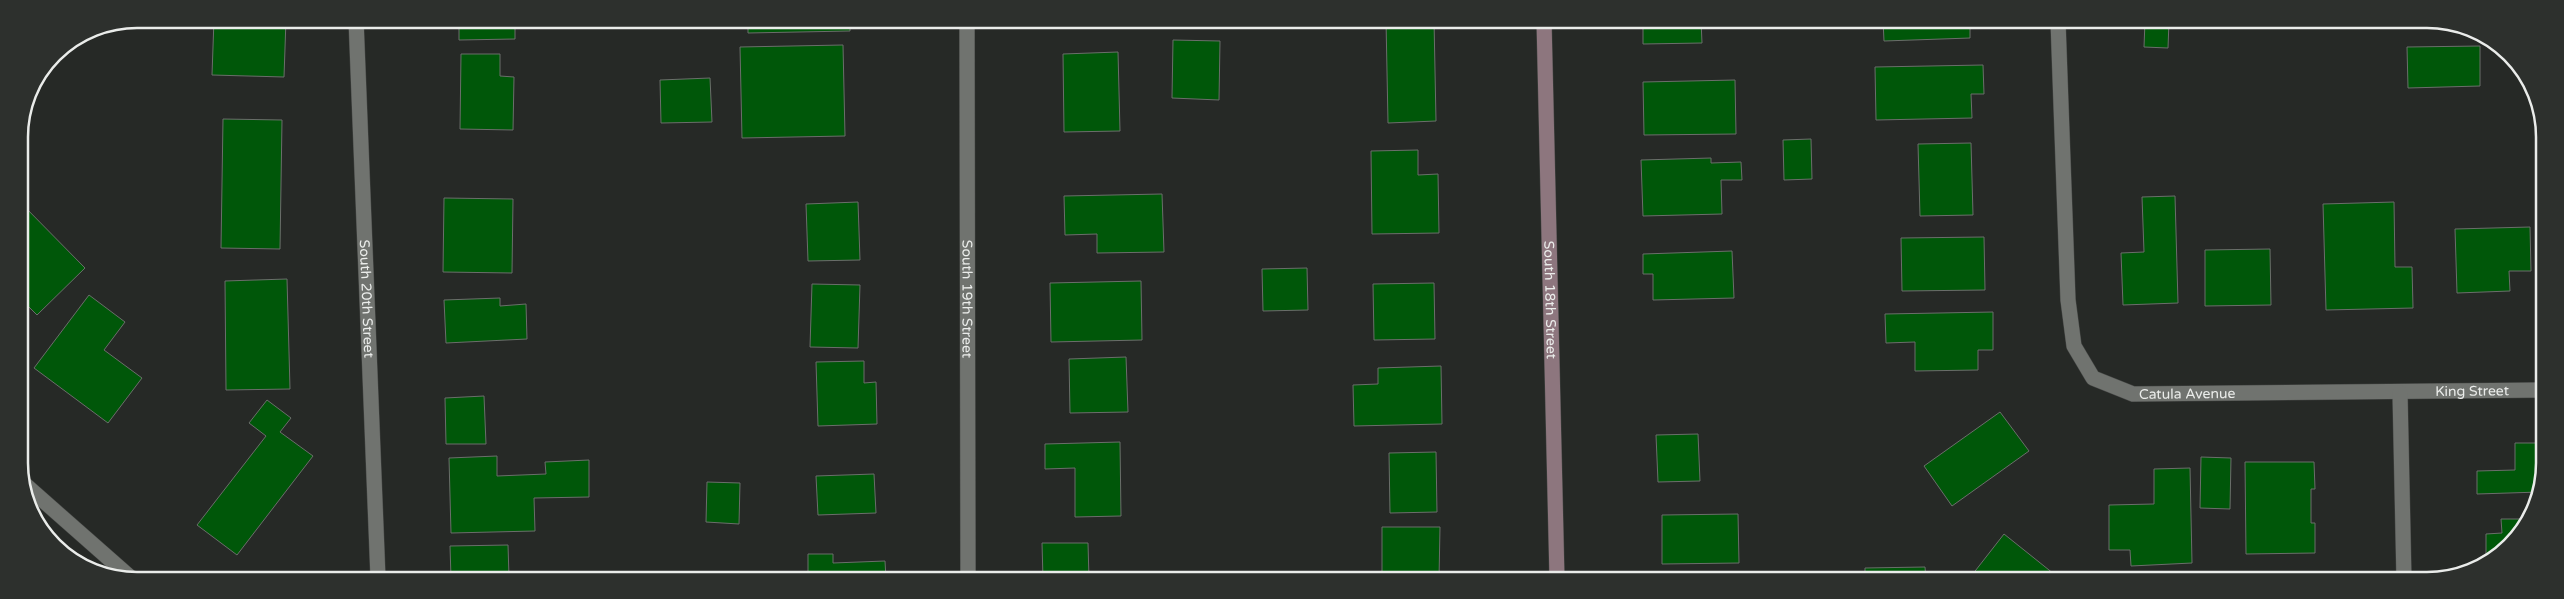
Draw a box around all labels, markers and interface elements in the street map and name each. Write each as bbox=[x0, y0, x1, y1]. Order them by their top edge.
street label: South 20th Street bbox=[356, 239, 378, 359]
street label: South 19th Street bbox=[959, 240, 976, 359]
street label: South 18th Street bbox=[1541, 241, 1560, 360]
street label: King Street bbox=[2435, 382, 2510, 400]
street label: Catula Avenue bbox=[2139, 385, 2236, 402]

